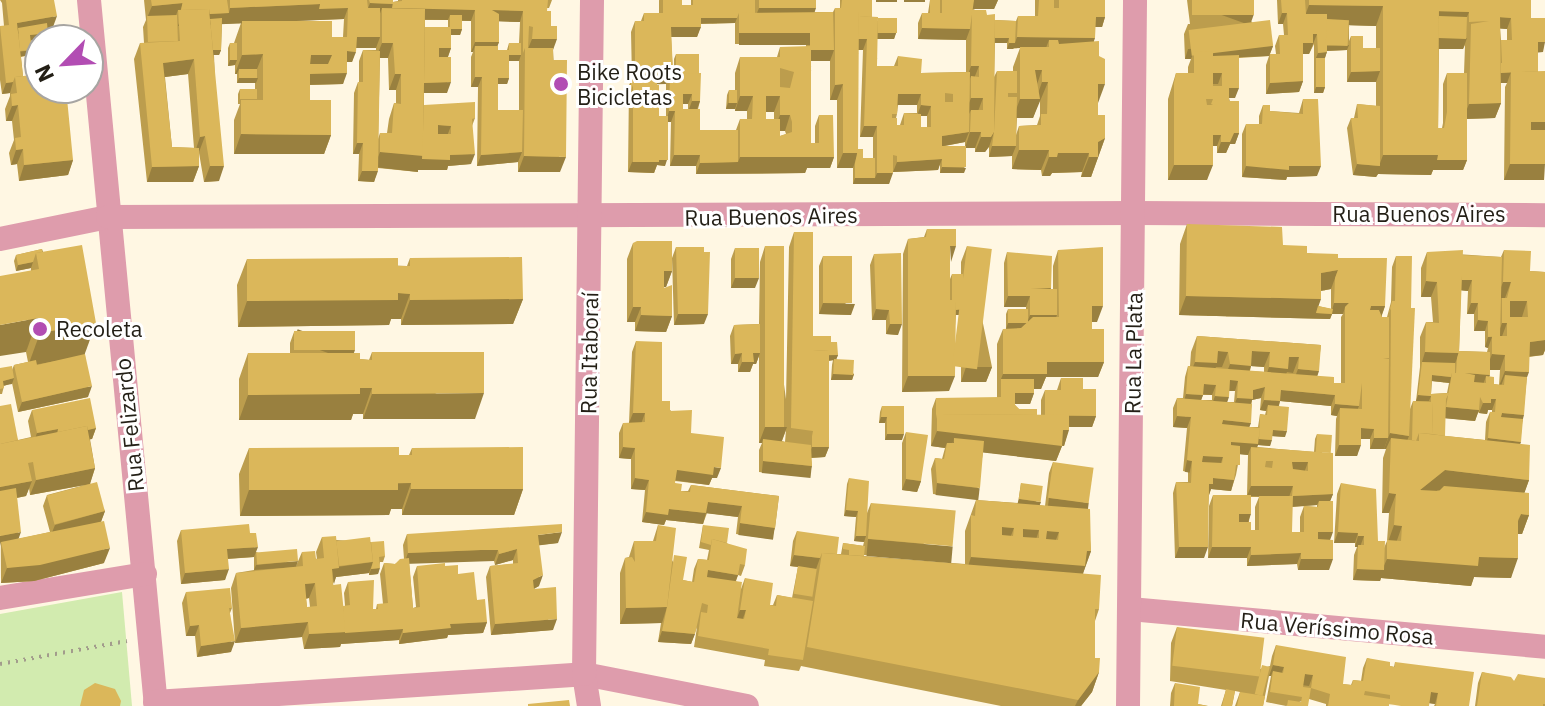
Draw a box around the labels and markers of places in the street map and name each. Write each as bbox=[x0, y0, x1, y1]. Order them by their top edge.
place label: Bike Roots Bicicletas bbox=[577, 58, 682, 110]
marker: Bike Roots Bicicletas bbox=[552, 75, 570, 93]
place label: Recoleta bbox=[56, 316, 143, 342]
marker: Recoleta bbox=[31, 320, 49, 338]

